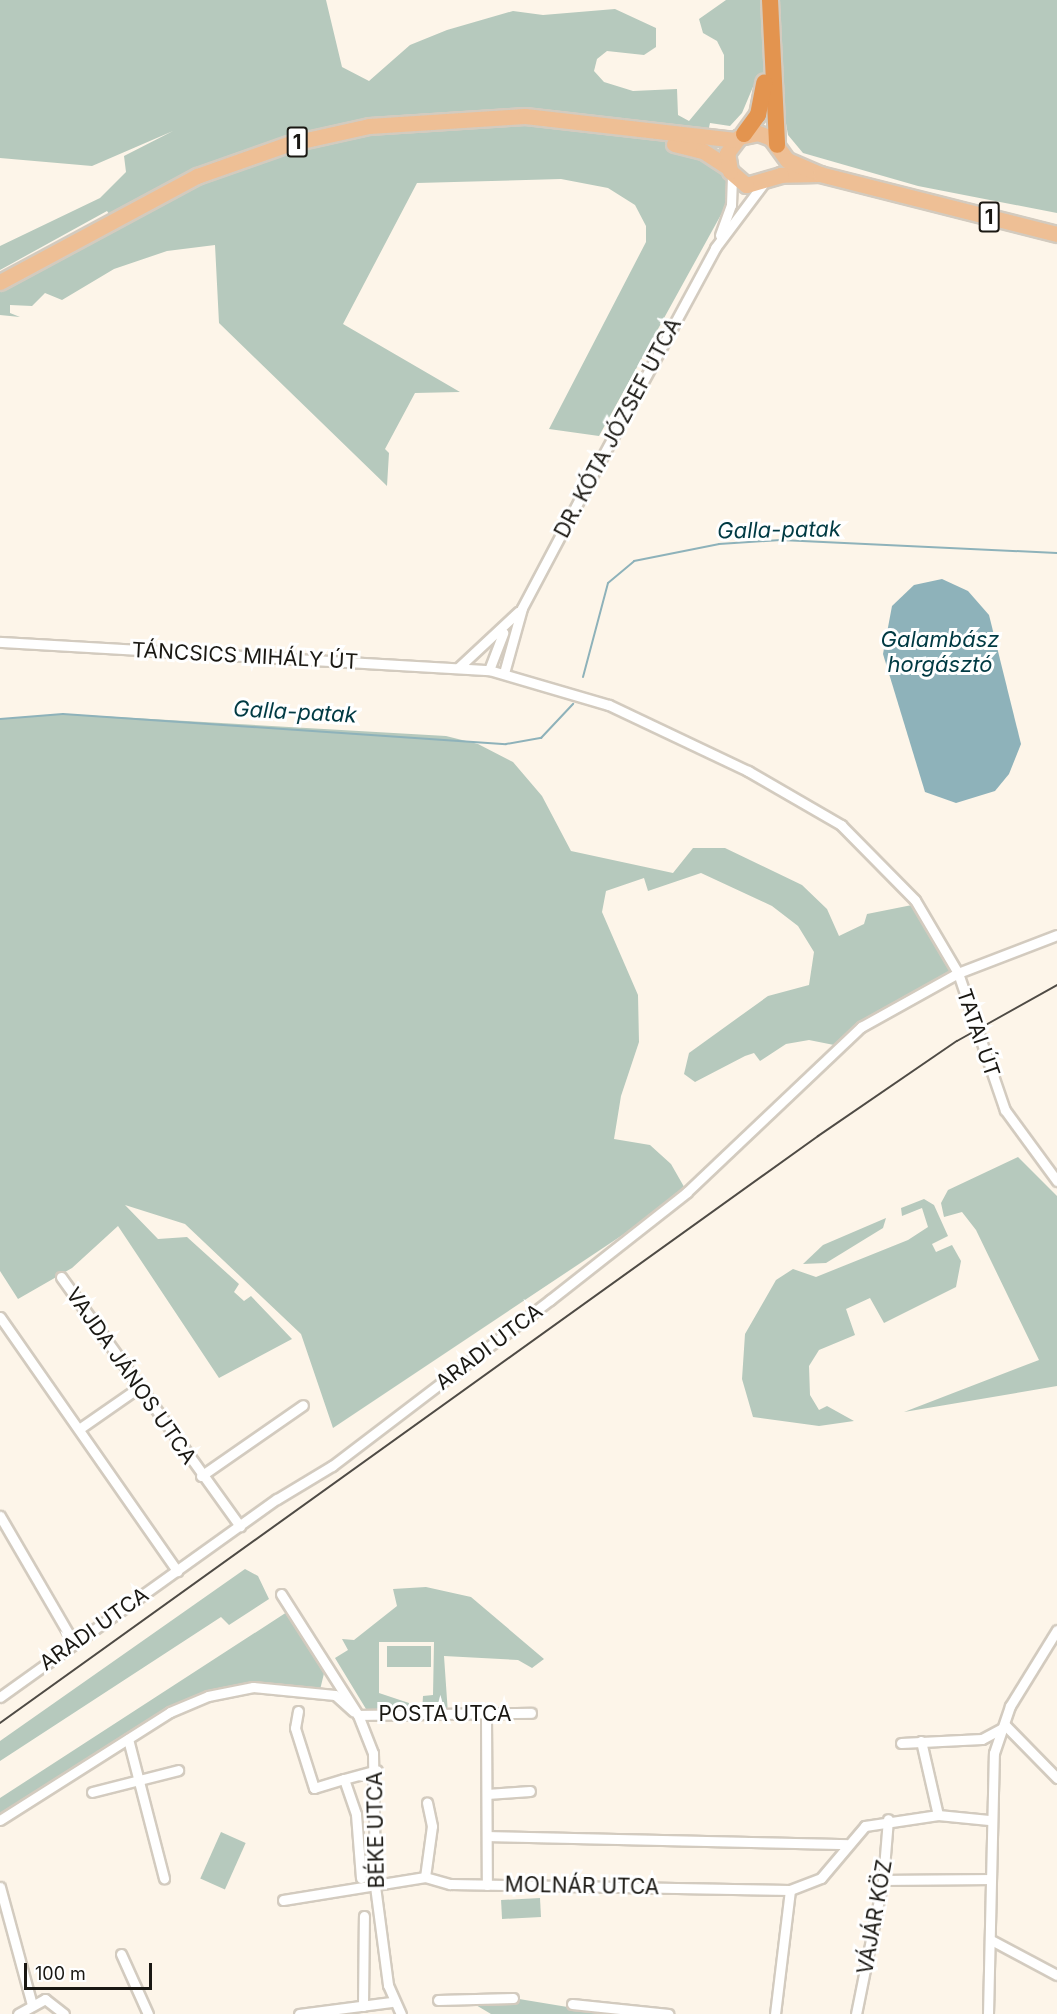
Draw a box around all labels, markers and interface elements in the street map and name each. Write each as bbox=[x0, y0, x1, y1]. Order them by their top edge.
road number: 1 bbox=[286, 125, 308, 159]
road number: 1 bbox=[978, 200, 1000, 234]
street label: DR. KÓTA JÓZSEF UTCA bbox=[549, 314, 687, 542]
water label: Galla-patak bbox=[717, 516, 841, 544]
water label: Galambász horgásztó bbox=[881, 626, 999, 678]
street label: TÁNCSICS MIHÁLY ÚT bbox=[131, 637, 359, 675]
water label: Galla-patak bbox=[233, 696, 357, 728]
street label: TATAI ÚT bbox=[951, 986, 1005, 1080]
street label: VAJDA JÁNOS UTCA bbox=[61, 1283, 201, 1469]
street label: ARADI UTCA bbox=[431, 1299, 547, 1395]
street label: ARADI UTCA bbox=[35, 1582, 153, 1676]
street label: POSTA UTCA bbox=[378, 1701, 512, 1727]
street label: BÉKE UTCA bbox=[362, 1771, 390, 1889]
street label: VÁJÁR KÖZ bbox=[853, 1858, 897, 1976]
street label: MOLNÁR UTCA bbox=[504, 1872, 660, 1900]
scale bar bbox=[27, 1951, 154, 1989]
text: 100 m bbox=[35, 1963, 86, 1984]

